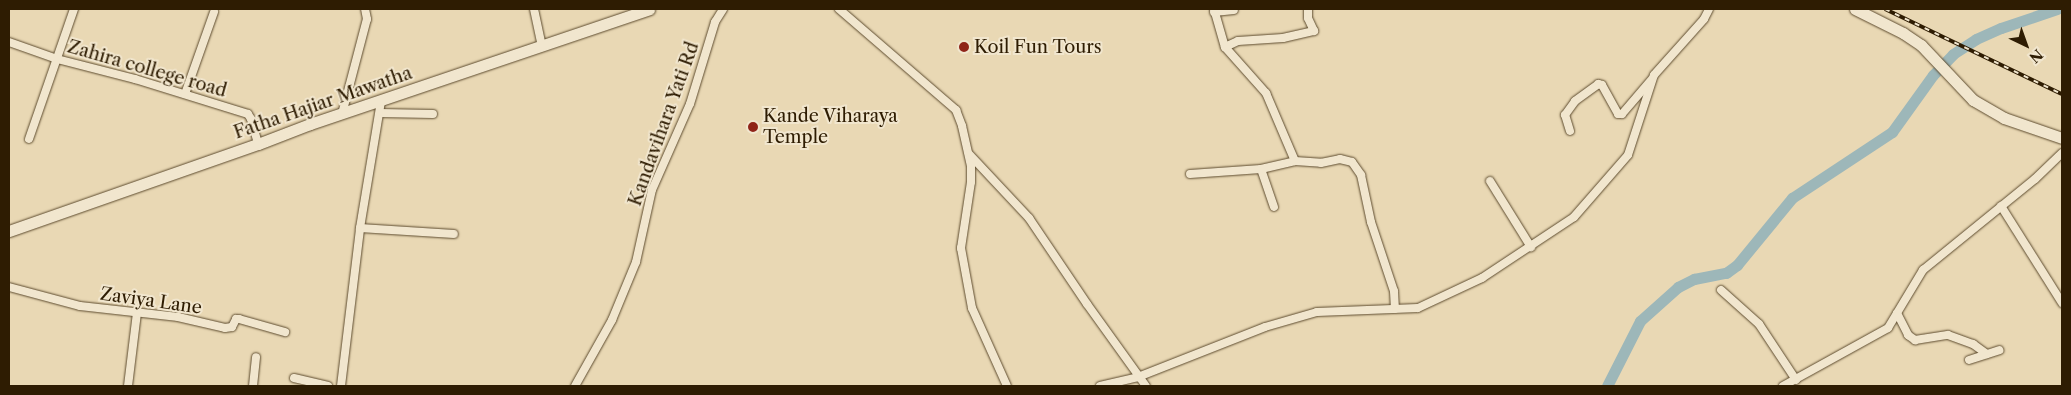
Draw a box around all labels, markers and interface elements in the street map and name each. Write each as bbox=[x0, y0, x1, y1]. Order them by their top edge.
north arrow bbox=[2001, 20, 2051, 70]
street label: Zahira college road bbox=[65, 36, 229, 102]
place label: Koil Fun Tours bbox=[974, 36, 1102, 58]
street label: Kandavihara Yati Rd bbox=[624, 39, 704, 209]
marker: Koil Fun Tours bbox=[958, 41, 970, 53]
text: N bbox=[2025, 45, 2047, 67]
street label: Fatha Hajiar Mawatha bbox=[231, 62, 415, 144]
place label: Kande Viharaya Temple bbox=[763, 106, 898, 148]
marker: Kande Viharaya Temple bbox=[747, 121, 759, 133]
street label: Zaviya Lane bbox=[99, 283, 203, 319]

